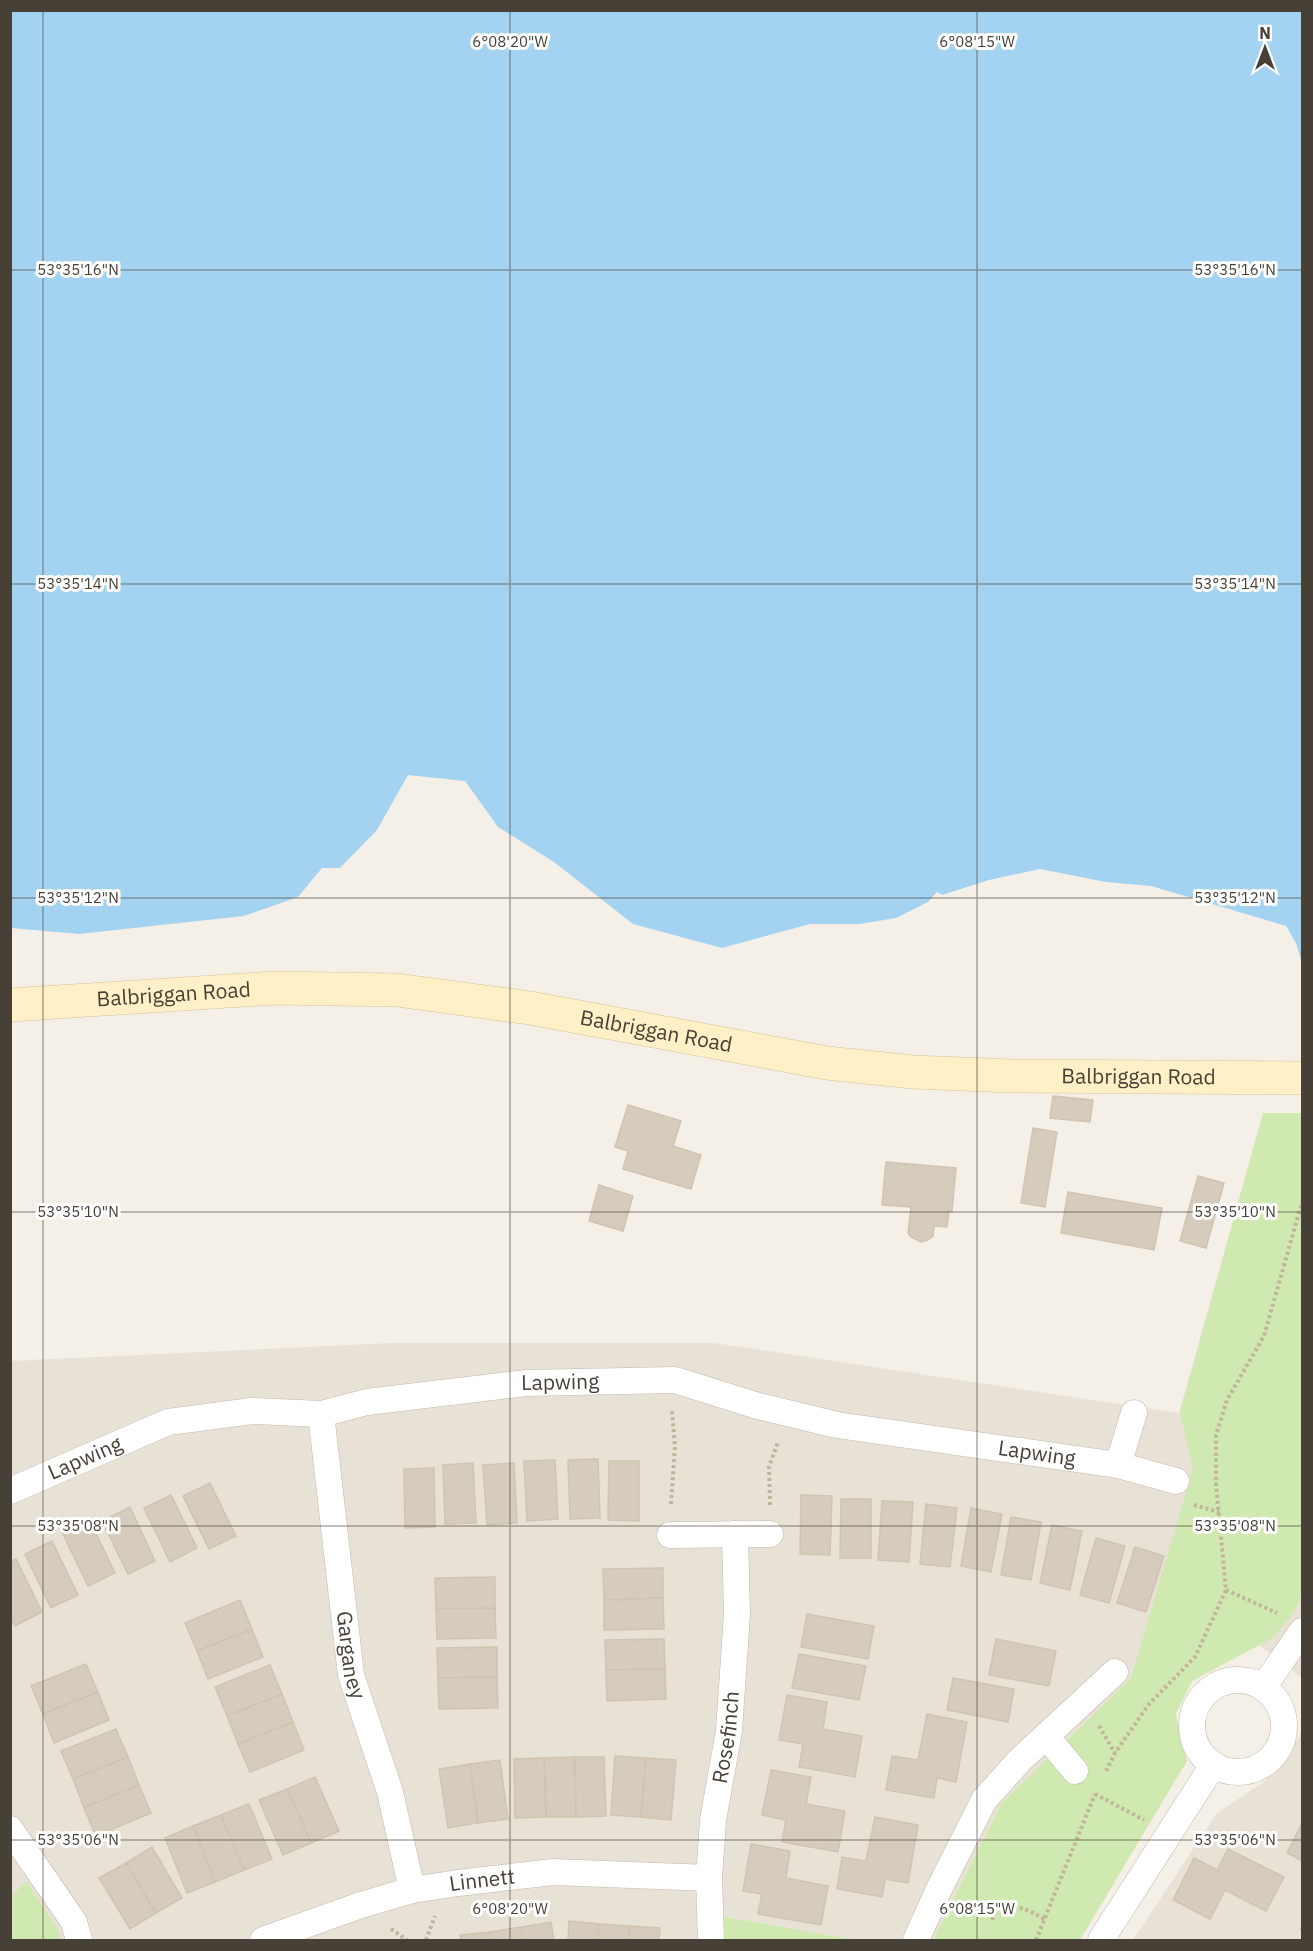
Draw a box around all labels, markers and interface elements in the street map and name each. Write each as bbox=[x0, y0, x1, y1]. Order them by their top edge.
north arrow bbox=[1235, 18, 1295, 78]
text: N bbox=[1259, 23, 1271, 43]
text: 6°08'20"W bbox=[472, 32, 548, 51]
text: 6°08'15"W bbox=[939, 32, 1015, 51]
text: 53°35'16"N bbox=[37, 260, 119, 279]
text: 53°35'16"N bbox=[1194, 260, 1276, 279]
text: 53°35'14"N bbox=[37, 574, 119, 593]
text: 53°35'14"N bbox=[1194, 574, 1276, 593]
text: 53°35'12"N bbox=[37, 888, 119, 907]
text: 53°35'12"N bbox=[1194, 888, 1276, 907]
street label: Balbriggan Road bbox=[96, 975, 252, 1012]
street label: Balbriggan Road bbox=[578, 1003, 735, 1058]
street label: Balbriggan Road bbox=[1061, 1061, 1216, 1090]
text: 53°35'10"N bbox=[37, 1202, 119, 1221]
text: 53°35'10"N bbox=[1194, 1202, 1276, 1221]
street label: Lapwing bbox=[521, 1367, 599, 1396]
street label: Lapwing bbox=[43, 1429, 126, 1486]
street label: Lapwing bbox=[996, 1433, 1078, 1472]
text: 53°35'08"N bbox=[37, 1516, 119, 1535]
text: 53°35'08"N bbox=[1194, 1516, 1276, 1535]
street label: Garganey bbox=[331, 1609, 373, 1703]
street label: Rosefinch bbox=[705, 1690, 745, 1786]
text: 53°35'06"N bbox=[37, 1830, 119, 1849]
text: 53°35'06"N bbox=[1194, 1830, 1276, 1849]
street label: Linnett bbox=[447, 1862, 516, 1897]
text: 6°08'20"W bbox=[472, 1899, 548, 1918]
text: 6°08'15"W bbox=[939, 1899, 1015, 1918]

